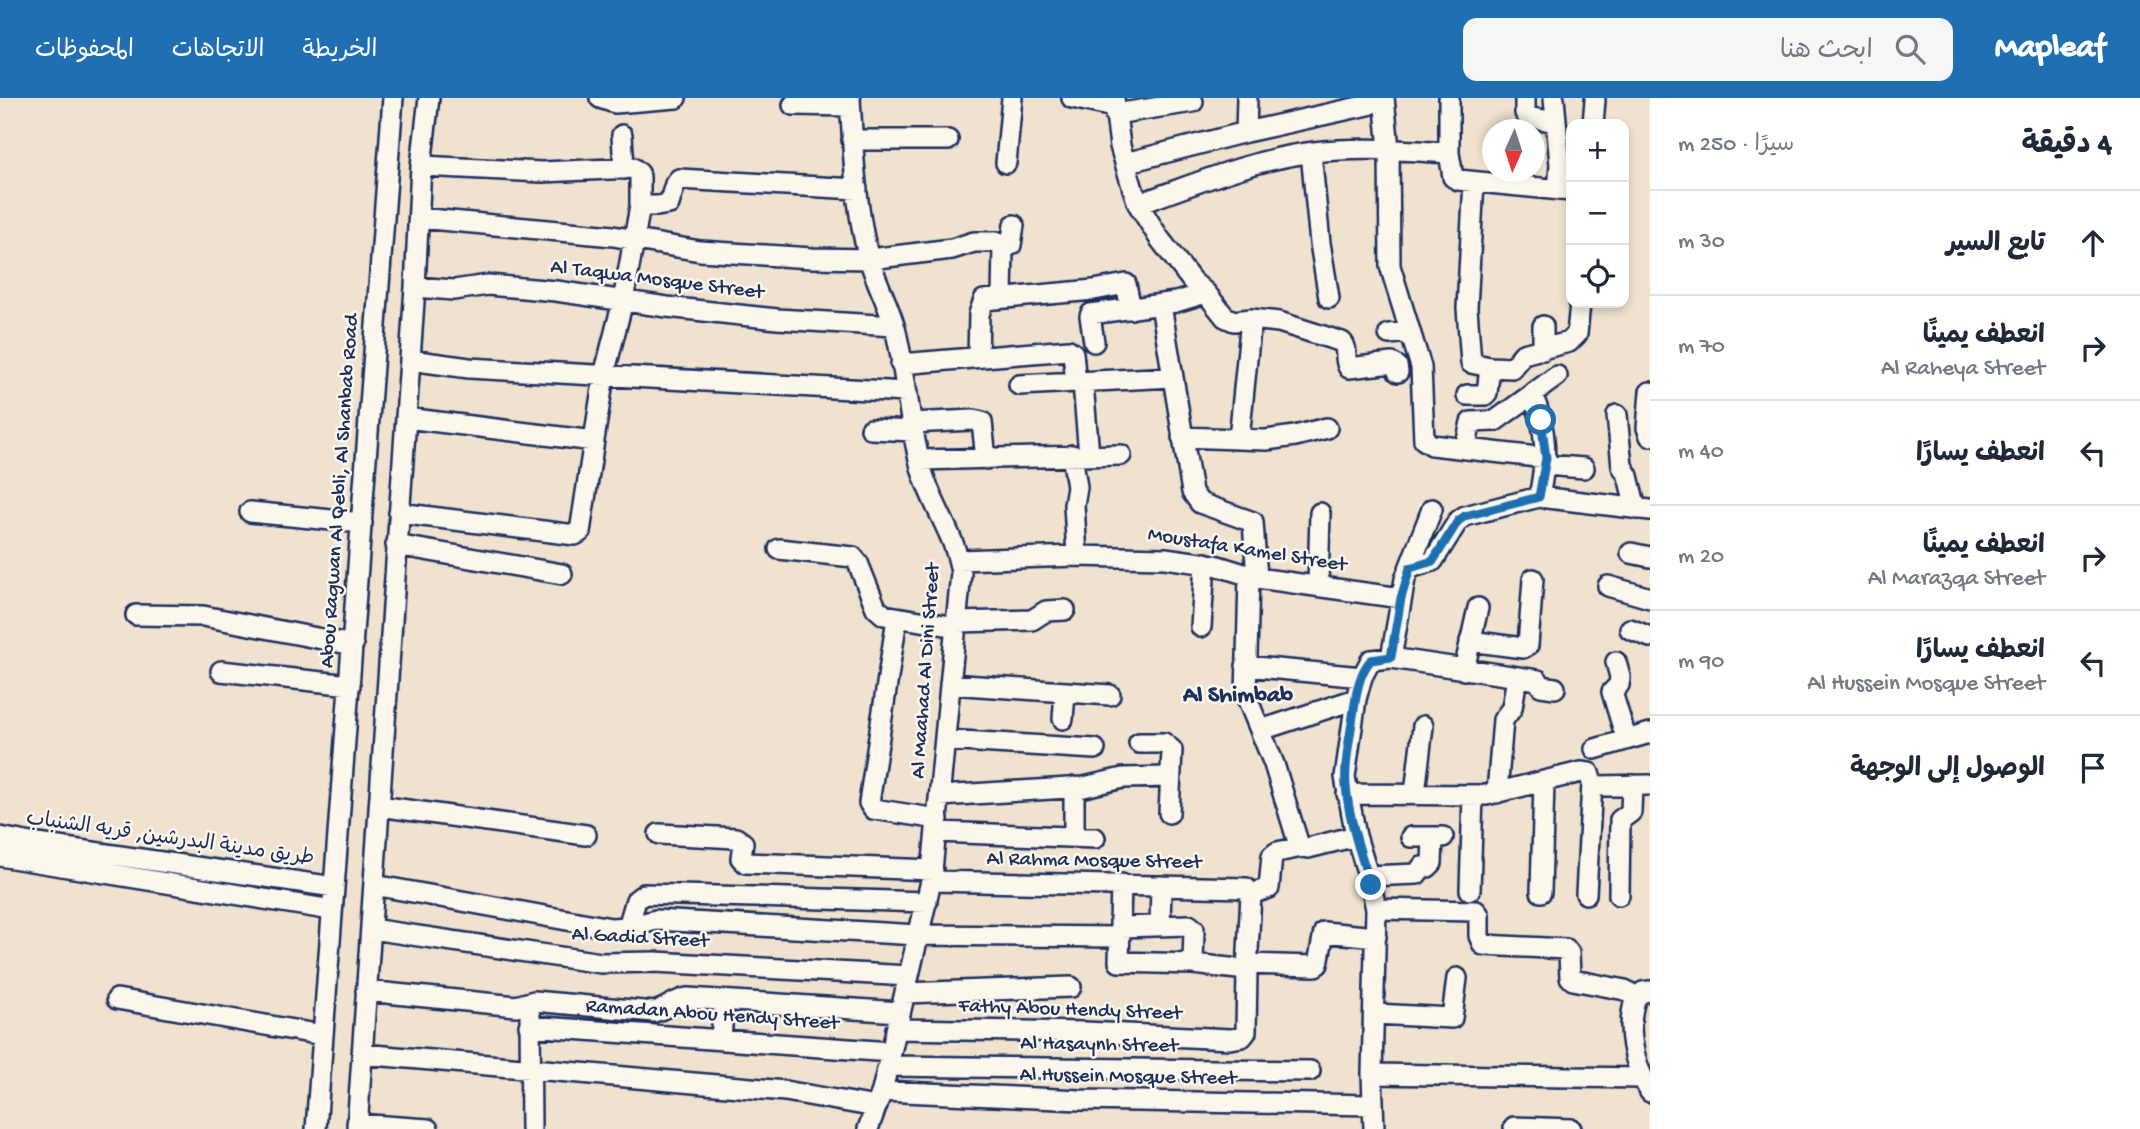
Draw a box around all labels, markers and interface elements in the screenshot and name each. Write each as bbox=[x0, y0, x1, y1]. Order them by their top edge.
search box bbox=[1463, 18, 1953, 81]
icon: search bbox=[1891, 30, 1929, 68]
text: Mapleaf bbox=[1995, 30, 2105, 68]
text: المحفوظات bbox=[35, 37, 134, 66]
text: الاتجاهات bbox=[172, 37, 265, 66]
text: الخريطة bbox=[303, 37, 377, 66]
text: ابحث هنا bbox=[1780, 37, 1873, 68]
north arrow bbox=[1482, 119, 1545, 182]
map controls bbox=[1566, 119, 1629, 308]
button: + bbox=[1566, 119, 1629, 182]
text: 4 دقيقة bbox=[2021, 129, 2112, 164]
text: سيرًا · 250 m bbox=[1678, 132, 1794, 159]
button: − bbox=[1566, 182, 1629, 245]
icon: ahead bbox=[2074, 224, 2112, 262]
text: 30 m bbox=[1678, 229, 1725, 256]
text: تابع السير bbox=[1946, 230, 2045, 261]
button: locate bbox=[1566, 245, 1629, 308]
street label: Al Taqwa Mosque Street bbox=[549, 256, 767, 307]
street label: Abou Ragwan Al Qebli, Al Shanbab Road bbox=[316, 311, 366, 669]
text: انعطف يمينًا bbox=[1923, 322, 2045, 353]
icon: right bbox=[2074, 329, 2112, 367]
text: 70 m bbox=[1678, 334, 1725, 361]
text: Al Raheya Street bbox=[1881, 356, 2045, 383]
route start bbox=[1525, 404, 1556, 435]
icon: left bbox=[2074, 434, 2112, 472]
text: 40 m bbox=[1678, 439, 1724, 466]
text: انعطف يسارًا bbox=[1916, 440, 2045, 471]
street label: Moustafa Kamel Street bbox=[1146, 523, 1351, 579]
text: انعطف يمينًا bbox=[1923, 532, 2045, 563]
icon: right bbox=[2074, 539, 2112, 577]
text: 20 m bbox=[1678, 544, 1724, 571]
street label: Al Maahad Al Dini Street bbox=[907, 560, 947, 780]
text: Al Marazqa Street bbox=[1868, 566, 2045, 593]
text: انعطف يسارًا bbox=[1916, 637, 2045, 668]
icon: left bbox=[2074, 644, 2112, 682]
text: 90 m bbox=[1678, 649, 1724, 676]
text: Al Hussein Mosque Street bbox=[1807, 671, 2045, 698]
district label: Al Shimbab bbox=[1182, 682, 1293, 711]
icon: arrive bbox=[2074, 749, 2112, 787]
text: الوصول إلى الوجهة bbox=[1850, 755, 2045, 786]
street label: طريق مدينة البدرشين, قريه الشنباب bbox=[24, 807, 316, 873]
street label: Al Rahma Mosque Street bbox=[986, 848, 1204, 876]
route end bbox=[1355, 869, 1386, 900]
street label: Al Gadid Street bbox=[571, 923, 711, 955]
street label: Ramadan Abou Hendy Street bbox=[585, 995, 842, 1037]
street label: Fathy Abou Hendy Street bbox=[957, 995, 1184, 1027]
street label: Al Hasaynh Street bbox=[1020, 1032, 1180, 1060]
street label: Al Hussein Mosque Street bbox=[1019, 1064, 1239, 1092]

